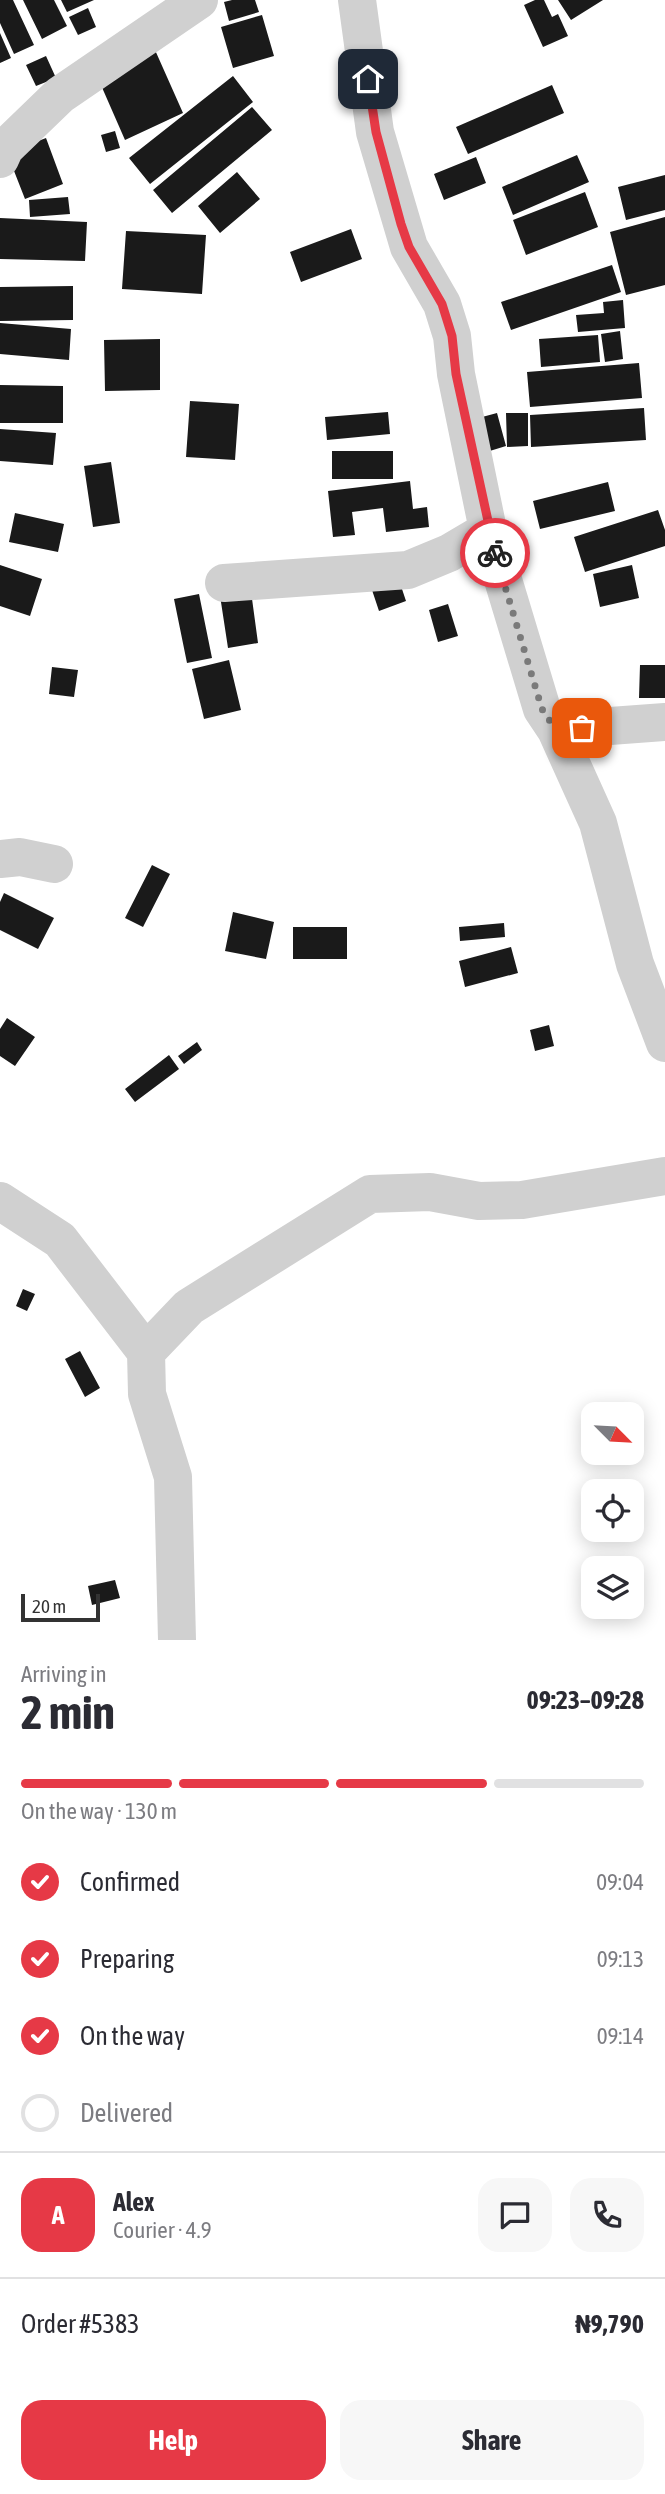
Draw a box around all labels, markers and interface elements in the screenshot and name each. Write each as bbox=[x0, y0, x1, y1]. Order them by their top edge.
pin bbox=[338, 49, 398, 109]
icon: home bbox=[349, 60, 387, 98]
courier bbox=[460, 518, 530, 588]
icon: bike bbox=[476, 534, 514, 572]
pin bbox=[552, 698, 612, 758]
icon: bag bbox=[563, 709, 601, 747]
north arrow bbox=[581, 1402, 644, 1465]
map controls bbox=[581, 1402, 644, 1619]
button: locate bbox=[581, 1479, 644, 1542]
button: layers bbox=[581, 1556, 644, 1619]
scale bar bbox=[21, 1591, 100, 1623]
text: 20 m bbox=[32, 1595, 66, 1617]
text: Arriving in bbox=[21, 1661, 107, 1687]
text: 09:23–09:28 bbox=[527, 1685, 644, 1715]
text: 2 min bbox=[21, 1686, 115, 1739]
text: On the way · 130 m bbox=[21, 1798, 177, 1824]
icon: check bbox=[21, 1863, 59, 1901]
text: Confirmed bbox=[80, 1867, 180, 1897]
text: 09:04 bbox=[596, 1869, 644, 1895]
icon: check bbox=[21, 1940, 59, 1978]
text: Preparing bbox=[80, 1944, 174, 1974]
text: 09:13 bbox=[597, 1946, 644, 1972]
icon: check bbox=[21, 2017, 59, 2055]
text: On the way bbox=[80, 2021, 185, 2051]
text: 09:14 bbox=[597, 2023, 644, 2049]
text: Delivered bbox=[80, 2098, 173, 2128]
button: chat bbox=[478, 2178, 552, 2252]
button: phone bbox=[570, 2178, 644, 2252]
text: Alex bbox=[113, 2187, 154, 2217]
text: A bbox=[52, 2200, 64, 2230]
text: Courier · 4.9 bbox=[113, 2217, 212, 2243]
text: Order #5383 bbox=[21, 2309, 140, 2339]
text: ₦9,790 bbox=[575, 2309, 644, 2339]
button: Help bbox=[21, 2400, 326, 2480]
button: Share bbox=[340, 2400, 644, 2480]

